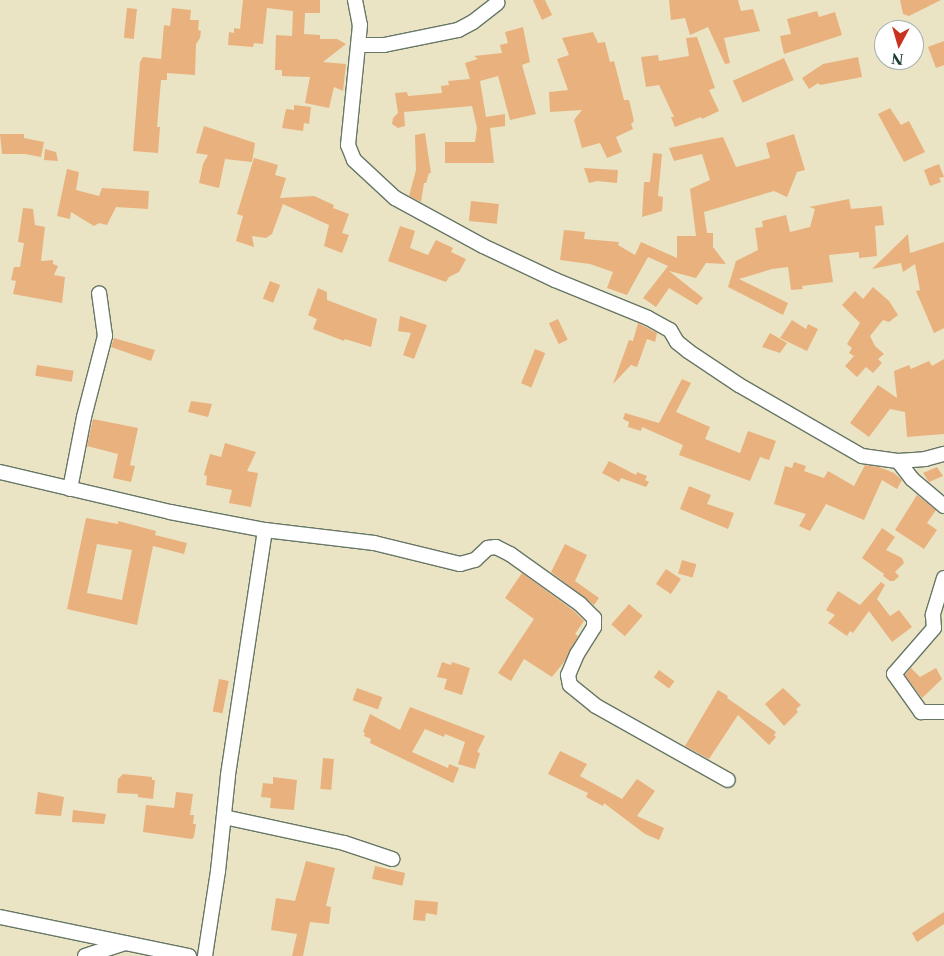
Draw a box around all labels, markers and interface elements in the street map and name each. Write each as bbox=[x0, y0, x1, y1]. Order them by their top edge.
north arrow bbox=[874, 20, 924, 70]
text: N bbox=[891, 49, 905, 69]

